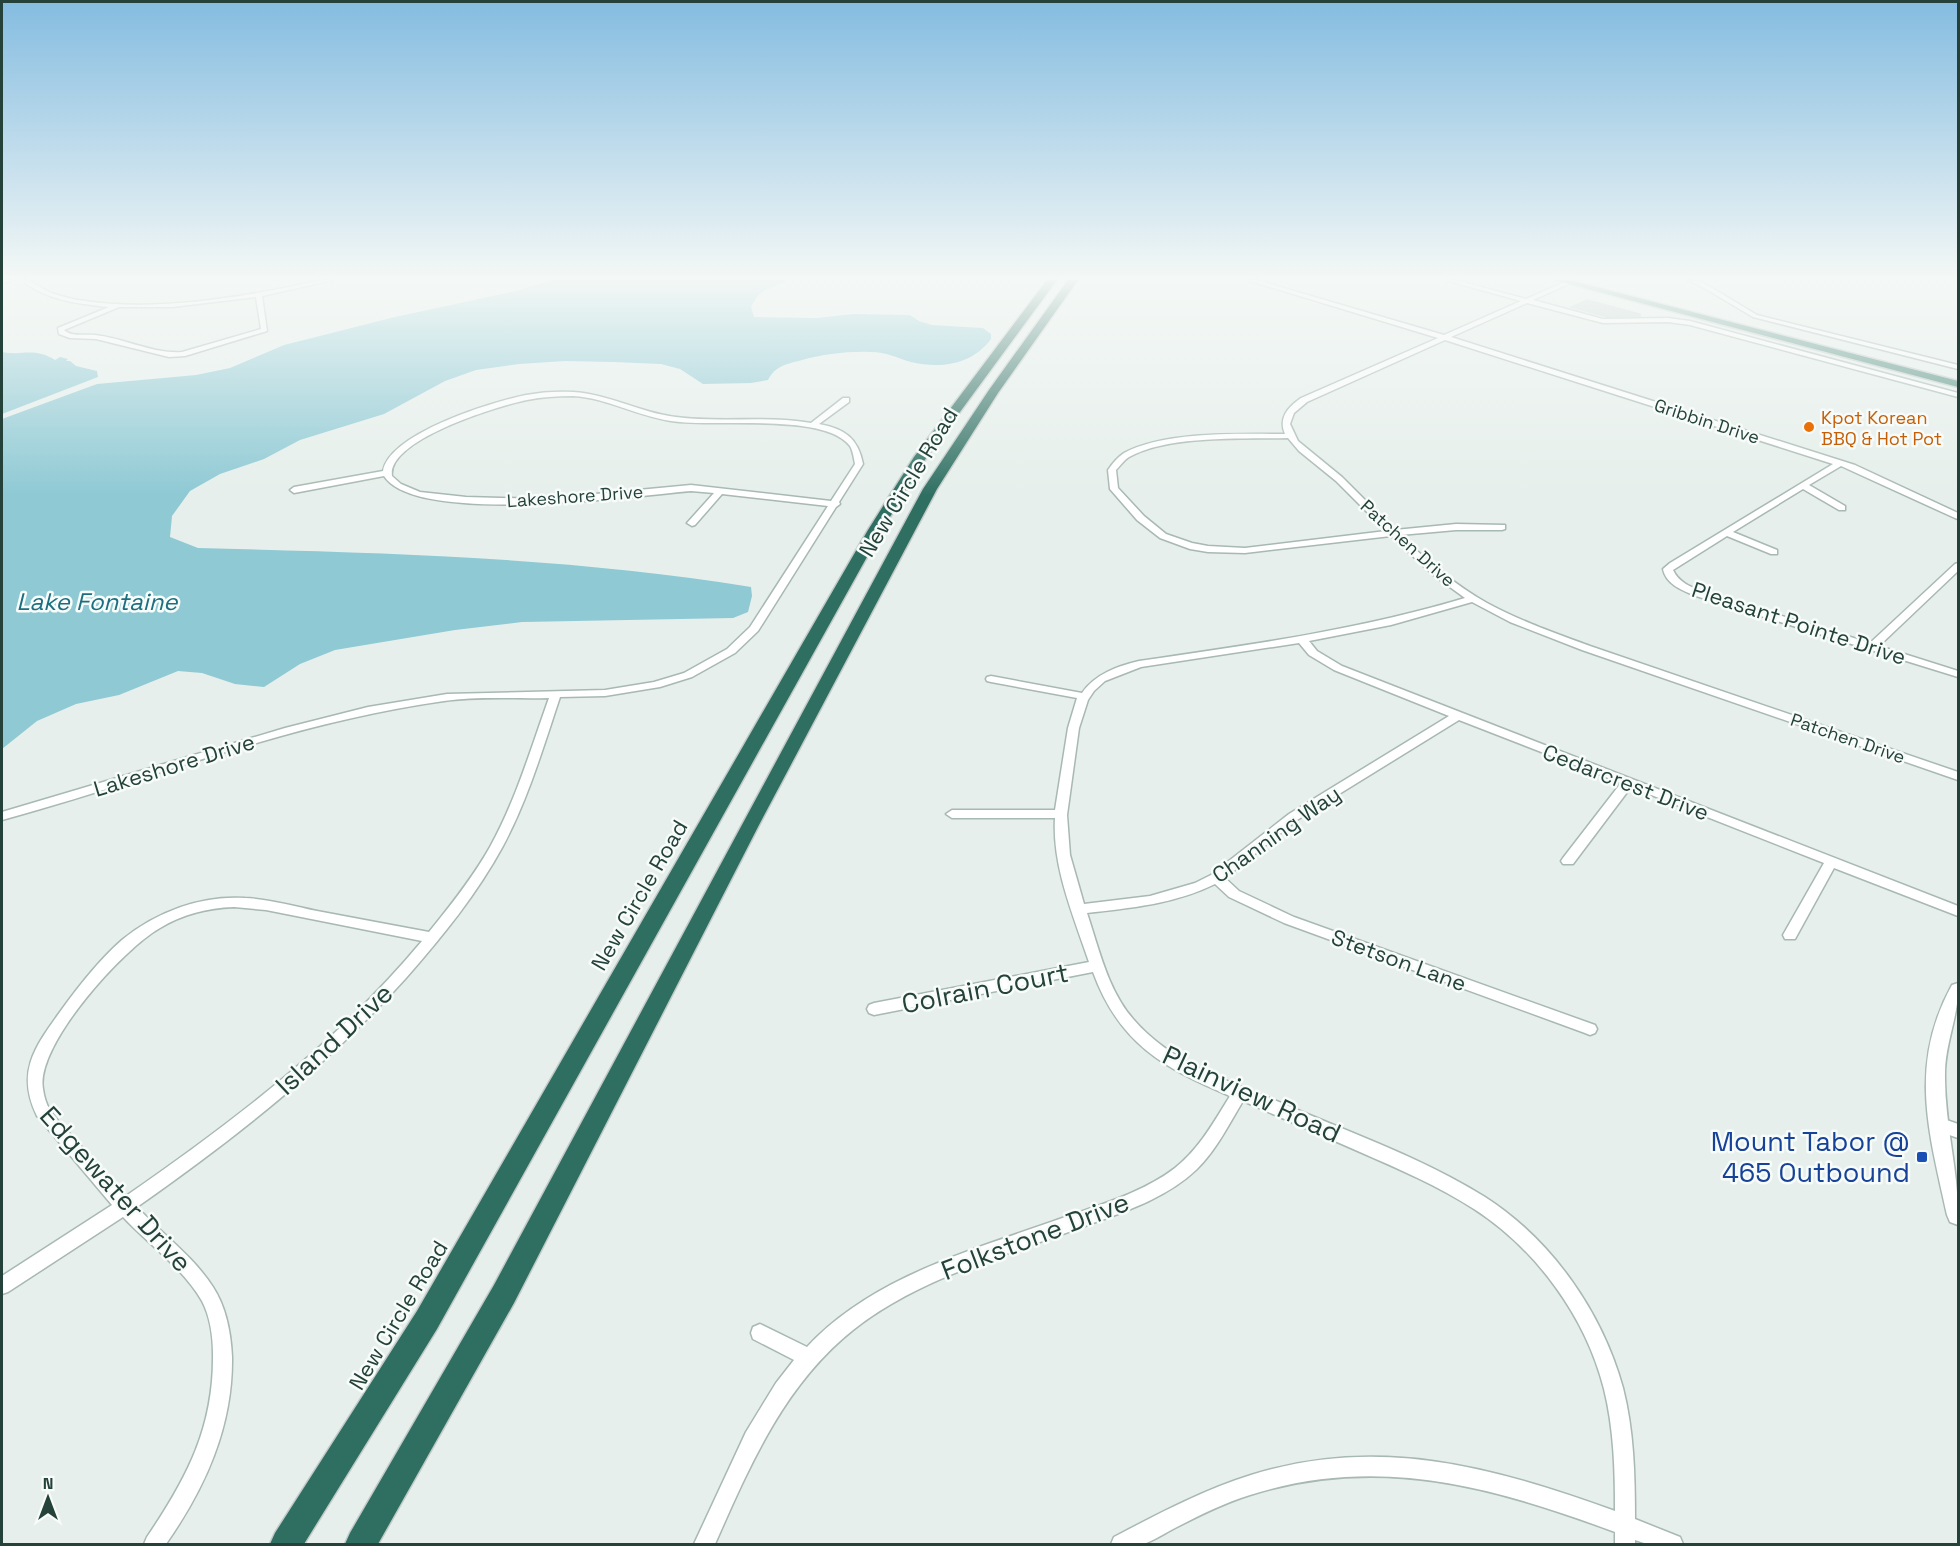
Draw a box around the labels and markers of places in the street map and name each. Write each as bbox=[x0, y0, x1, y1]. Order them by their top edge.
place label: Kpot Korean BBQ & Hot Pot bbox=[1821, 406, 1942, 450]
marker: Kpot Korean BBQ & Hot Pot bbox=[1802, 420, 1816, 434]
place label: Mount Tabor @ 465 Outbound bbox=[1711, 1124, 1910, 1190]
marker: Mount Tabor @ 465 Outbound bbox=[1915, 1150, 1929, 1164]

